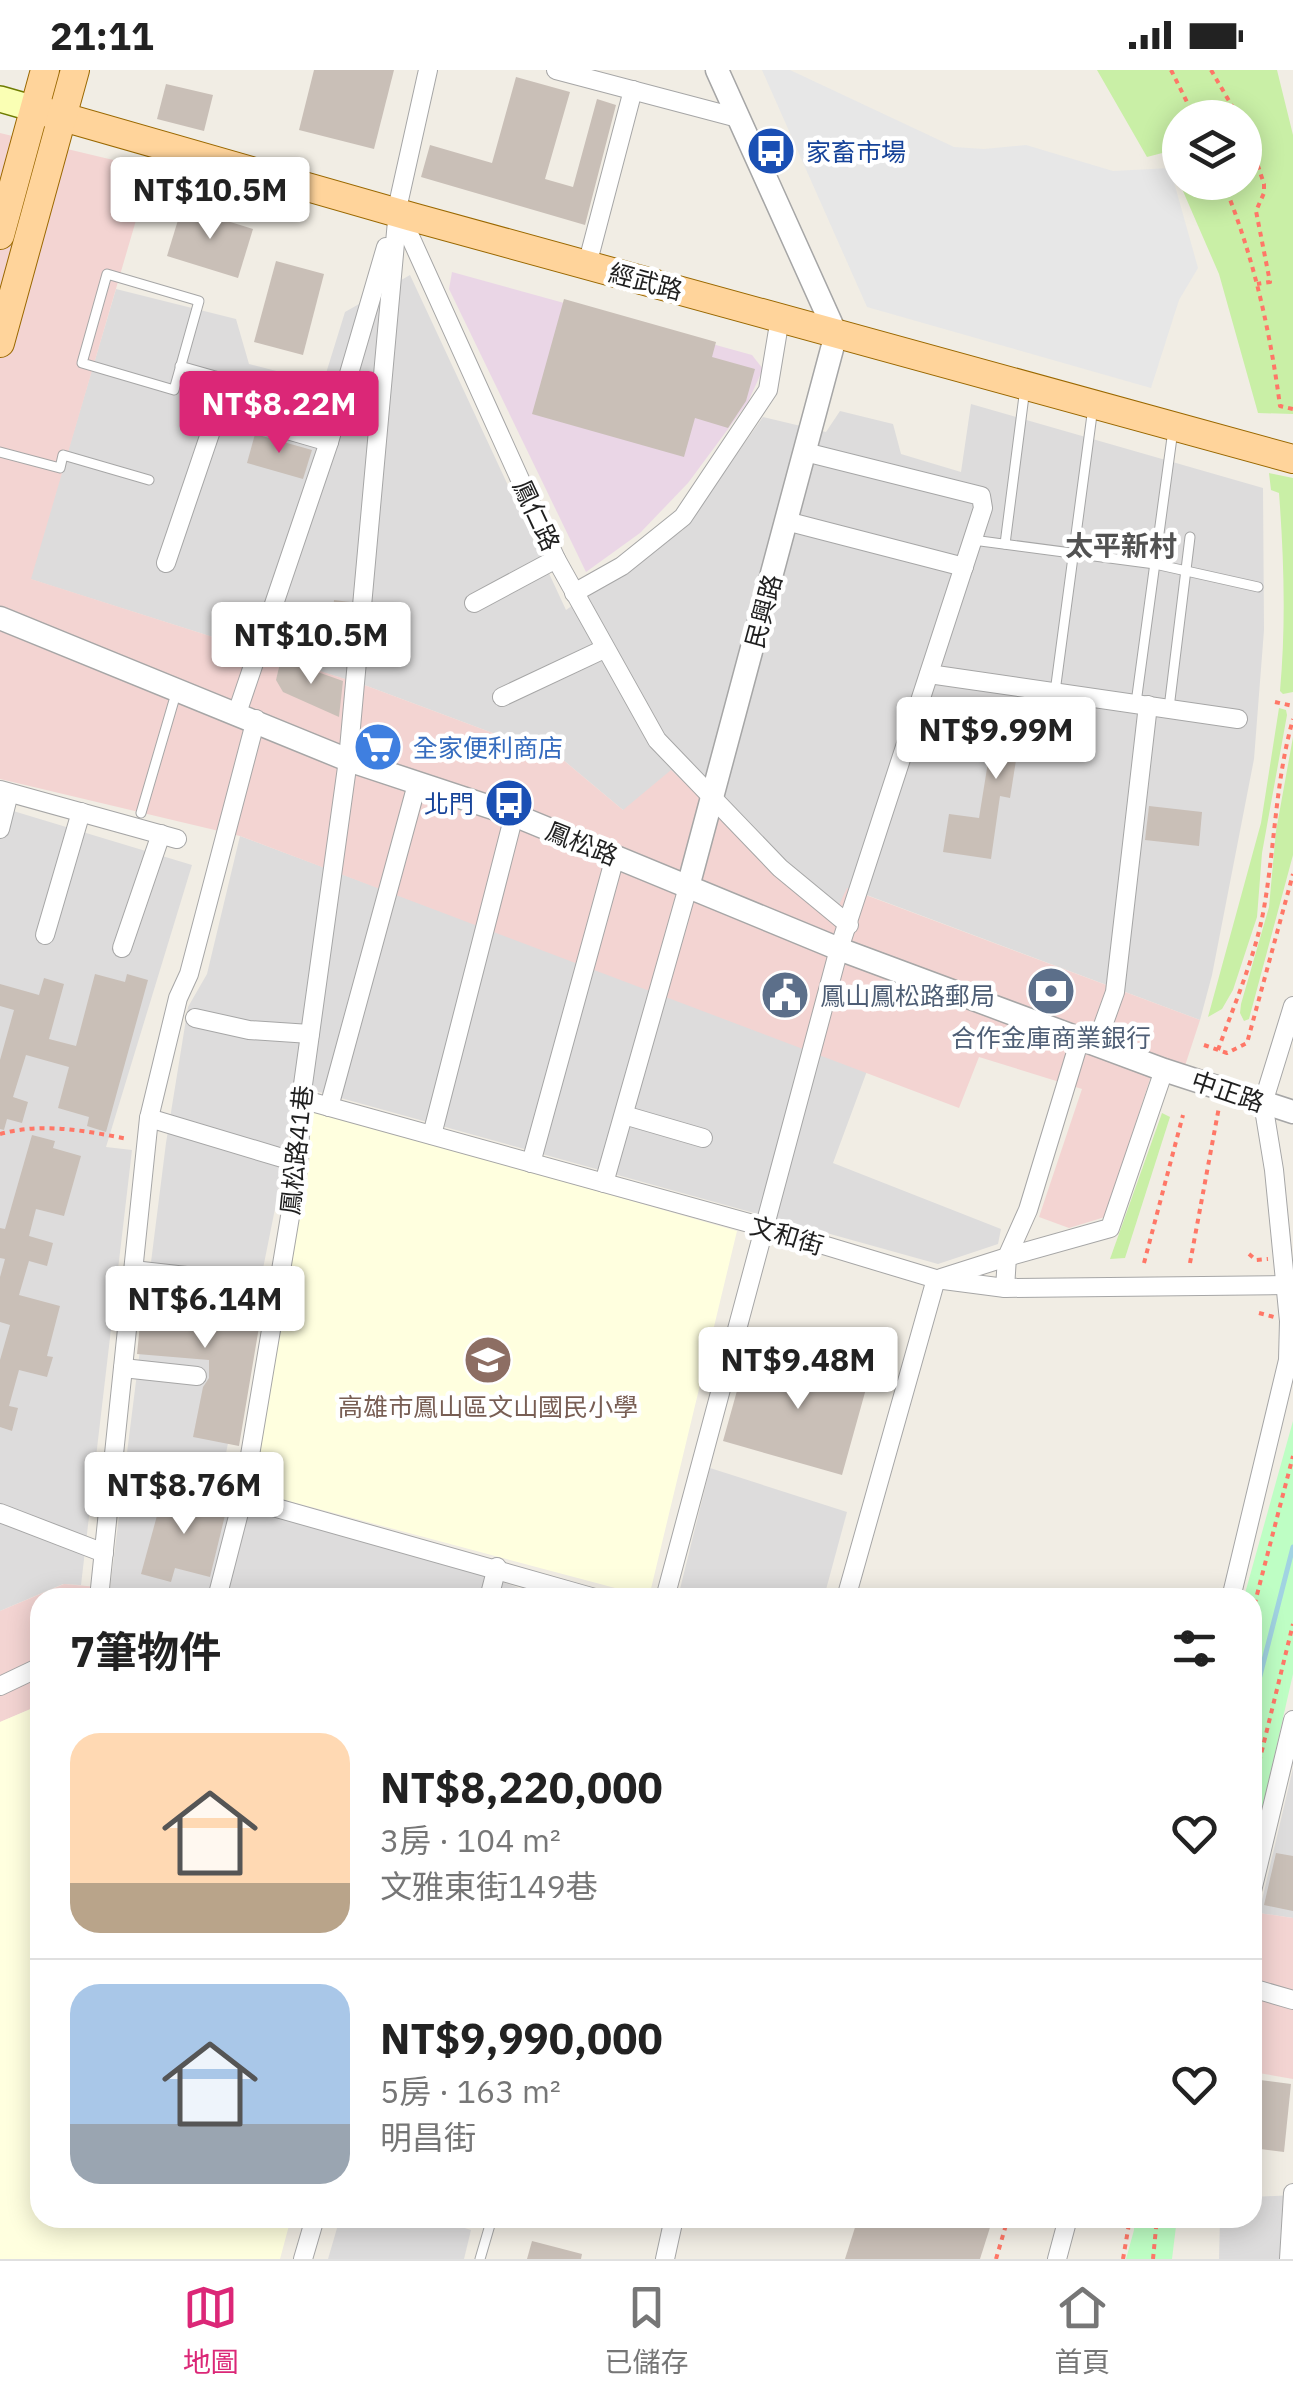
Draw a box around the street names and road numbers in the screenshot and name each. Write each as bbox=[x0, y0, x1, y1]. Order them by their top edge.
street label: 經武路 bbox=[605, 255, 687, 307]
street label: 鳳仁路 bbox=[506, 474, 568, 556]
street label: 民興路 bbox=[737, 570, 789, 652]
street label: 鳳松路 bbox=[541, 814, 623, 872]
street label: 中正路 bbox=[1187, 1063, 1269, 1119]
street label: 鳳松路41巷 bbox=[273, 1084, 319, 1216]
street label: 文和街 bbox=[746, 1208, 828, 1262]

